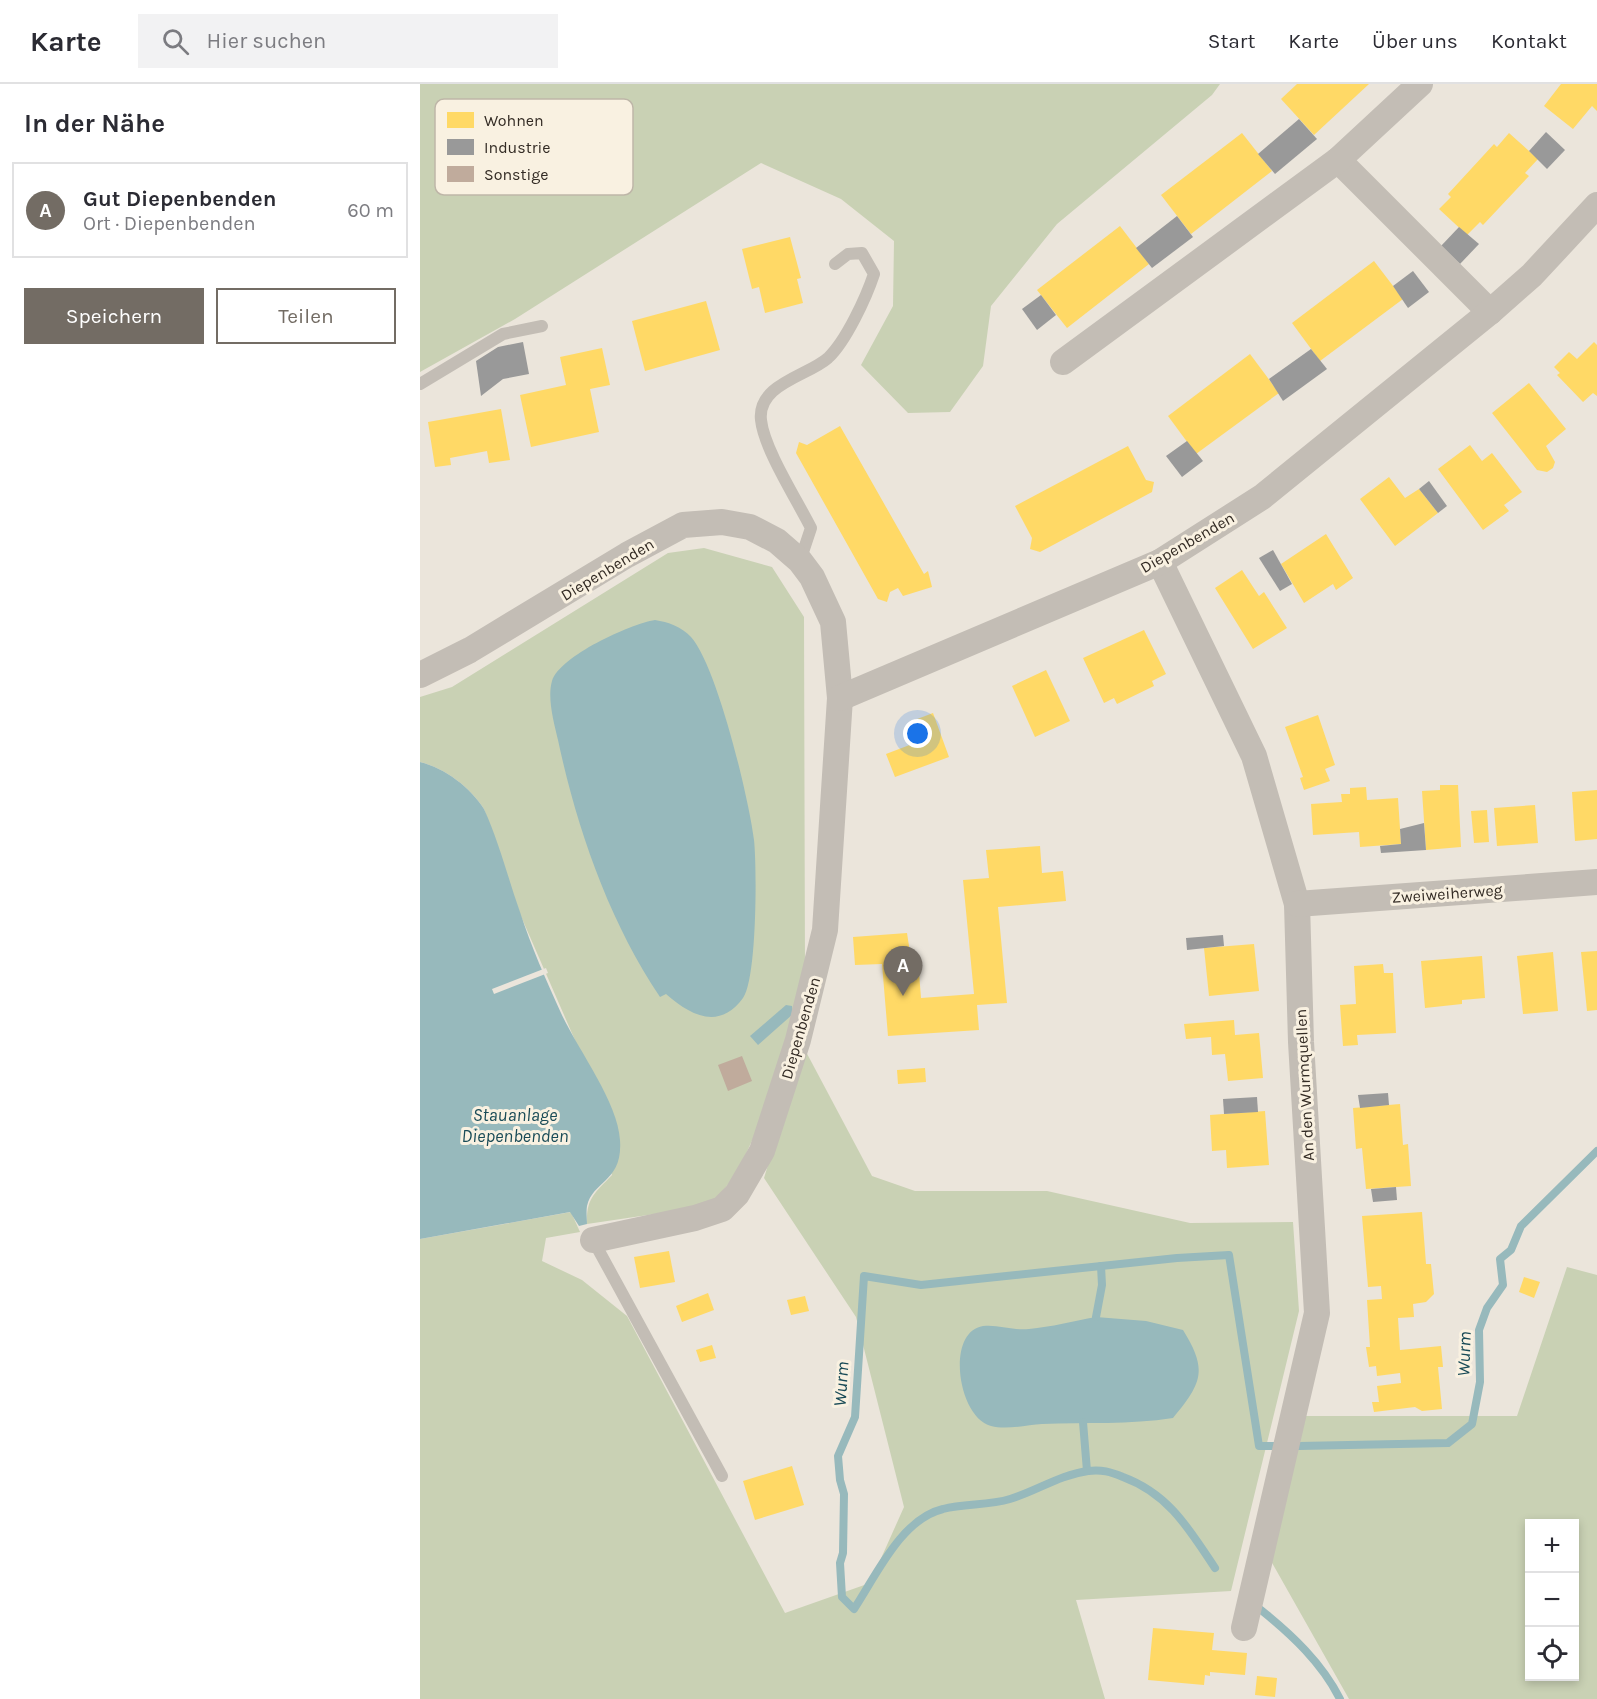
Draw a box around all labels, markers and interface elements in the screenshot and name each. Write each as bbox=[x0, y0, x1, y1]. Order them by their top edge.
search box bbox=[138, 14, 558, 68]
text: Karte bbox=[30, 25, 102, 58]
icon: search bbox=[159, 25, 192, 58]
text: Hier suchen bbox=[207, 28, 326, 54]
text: Start bbox=[1208, 29, 1255, 53]
text: Karte bbox=[1288, 29, 1339, 53]
text: Über uns bbox=[1372, 29, 1458, 53]
text: Kontakt bbox=[1491, 29, 1567, 53]
legend bbox=[435, 99, 633, 195]
text: In der Nähe bbox=[24, 108, 165, 139]
text: Wohnen bbox=[484, 111, 544, 130]
text: Industrie bbox=[484, 138, 551, 157]
text: Sonstige bbox=[484, 165, 549, 184]
text: Gut Diepenbenden bbox=[83, 186, 276, 212]
text: A bbox=[39, 199, 52, 222]
text: 60 m bbox=[347, 199, 394, 222]
text: Ort · Diepenbenden bbox=[83, 212, 256, 235]
button: Speichern bbox=[24, 288, 204, 344]
button: Teilen bbox=[216, 288, 396, 344]
street label: Diepenbenden bbox=[1137, 508, 1238, 577]
street label: Diepenbenden bbox=[557, 534, 657, 605]
your location bbox=[903, 719, 932, 748]
street label: Zweiweiherweg bbox=[1391, 880, 1503, 907]
pin: A bbox=[884, 946, 922, 996]
street label: Diepenbenden bbox=[777, 975, 824, 1081]
street label: An den Wurmquellen bbox=[1291, 1008, 1318, 1161]
water label: Stauanlage Diepenbenden bbox=[462, 1104, 568, 1147]
water label: Wurm bbox=[1452, 1331, 1476, 1377]
water label: Wurm bbox=[828, 1361, 854, 1407]
map controls bbox=[1525, 1519, 1579, 1681]
button: + bbox=[1525, 1519, 1579, 1573]
button: − bbox=[1525, 1573, 1579, 1627]
button: locate bbox=[1525, 1627, 1579, 1681]

